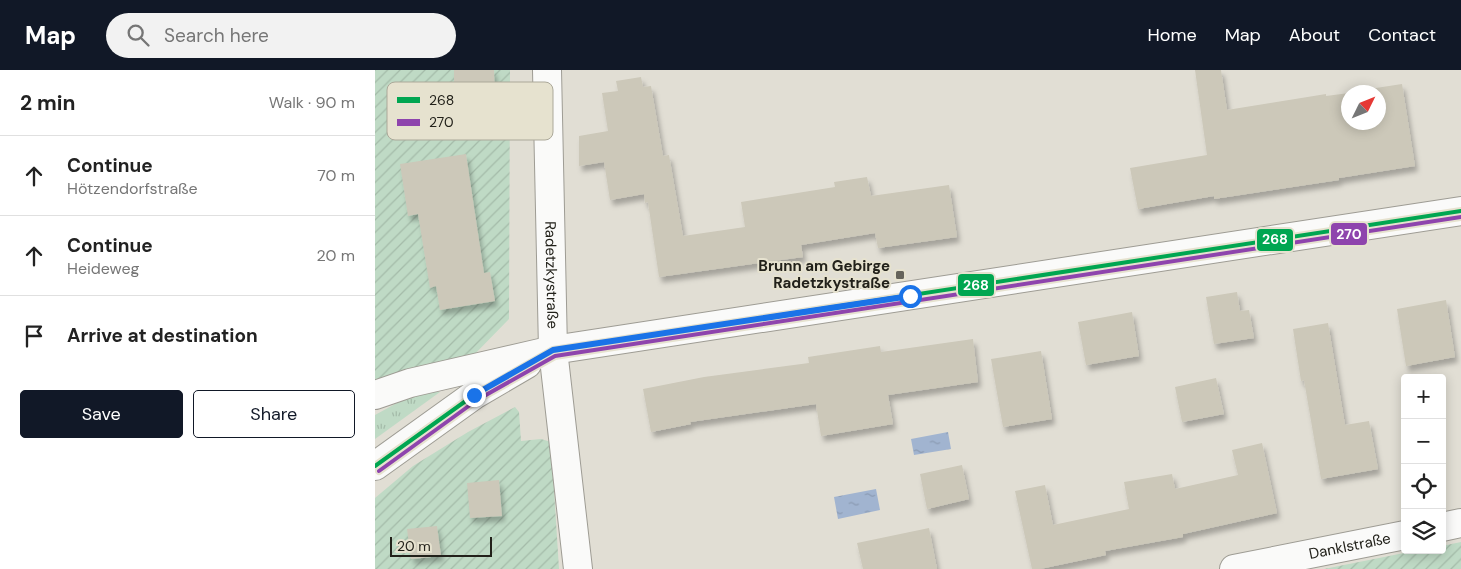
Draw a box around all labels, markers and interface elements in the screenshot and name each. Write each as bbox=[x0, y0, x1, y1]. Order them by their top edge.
search box bbox=[106, 13, 456, 58]
text: Map bbox=[25, 20, 76, 51]
icon: search bbox=[124, 21, 152, 49]
text: Search here bbox=[164, 23, 269, 48]
text: Home bbox=[1147, 23, 1197, 47]
text: Map bbox=[1225, 23, 1261, 47]
text: About bbox=[1289, 23, 1340, 47]
text: Contact bbox=[1368, 23, 1436, 47]
legend bbox=[387, 82, 553, 140]
north arrow bbox=[1341, 85, 1386, 130]
text: 2 min bbox=[20, 89, 76, 117]
text: 268 bbox=[429, 91, 454, 109]
text: Walk · 90 m bbox=[269, 92, 355, 113]
text: 270 bbox=[429, 113, 454, 131]
text: Continue bbox=[67, 153, 153, 178]
icon: ahead bbox=[20, 162, 48, 190]
text: 70 m bbox=[317, 165, 355, 186]
text: Hötzendorfstraße bbox=[67, 178, 198, 199]
street label: Radetzkystraße bbox=[540, 221, 563, 329]
line badge: 270 bbox=[1330, 222, 1368, 246]
text: 270 bbox=[1336, 225, 1362, 243]
line badge: 268 bbox=[1256, 228, 1294, 252]
text: 268 bbox=[1262, 230, 1288, 248]
text: Continue bbox=[67, 233, 153, 258]
icon: ahead bbox=[20, 242, 48, 270]
text: 20 m bbox=[316, 245, 355, 266]
place label: Brunn am Gebirge Radetzkystraße bbox=[758, 256, 890, 293]
text: Heideweg bbox=[67, 258, 140, 279]
marker: Brunn am Gebirge Radetzkystraße bbox=[894, 269, 906, 281]
line badge: 268 bbox=[957, 273, 995, 297]
text: 268 bbox=[963, 276, 989, 294]
route start bbox=[899, 285, 922, 308]
icon: arrive bbox=[20, 322, 48, 350]
text: Arrive at destination bbox=[67, 323, 258, 348]
map controls bbox=[1401, 374, 1446, 554]
button: + bbox=[1401, 374, 1446, 419]
route end bbox=[463, 384, 486, 407]
button: Save bbox=[20, 390, 183, 438]
button: Share bbox=[193, 390, 355, 438]
button: − bbox=[1401, 419, 1446, 464]
button: locate bbox=[1401, 464, 1446, 509]
button: layers bbox=[1401, 509, 1446, 554]
street label: Danklstraße bbox=[1307, 528, 1392, 564]
scale bar bbox=[390, 534, 493, 557]
text: 20 m bbox=[397, 537, 431, 555]

